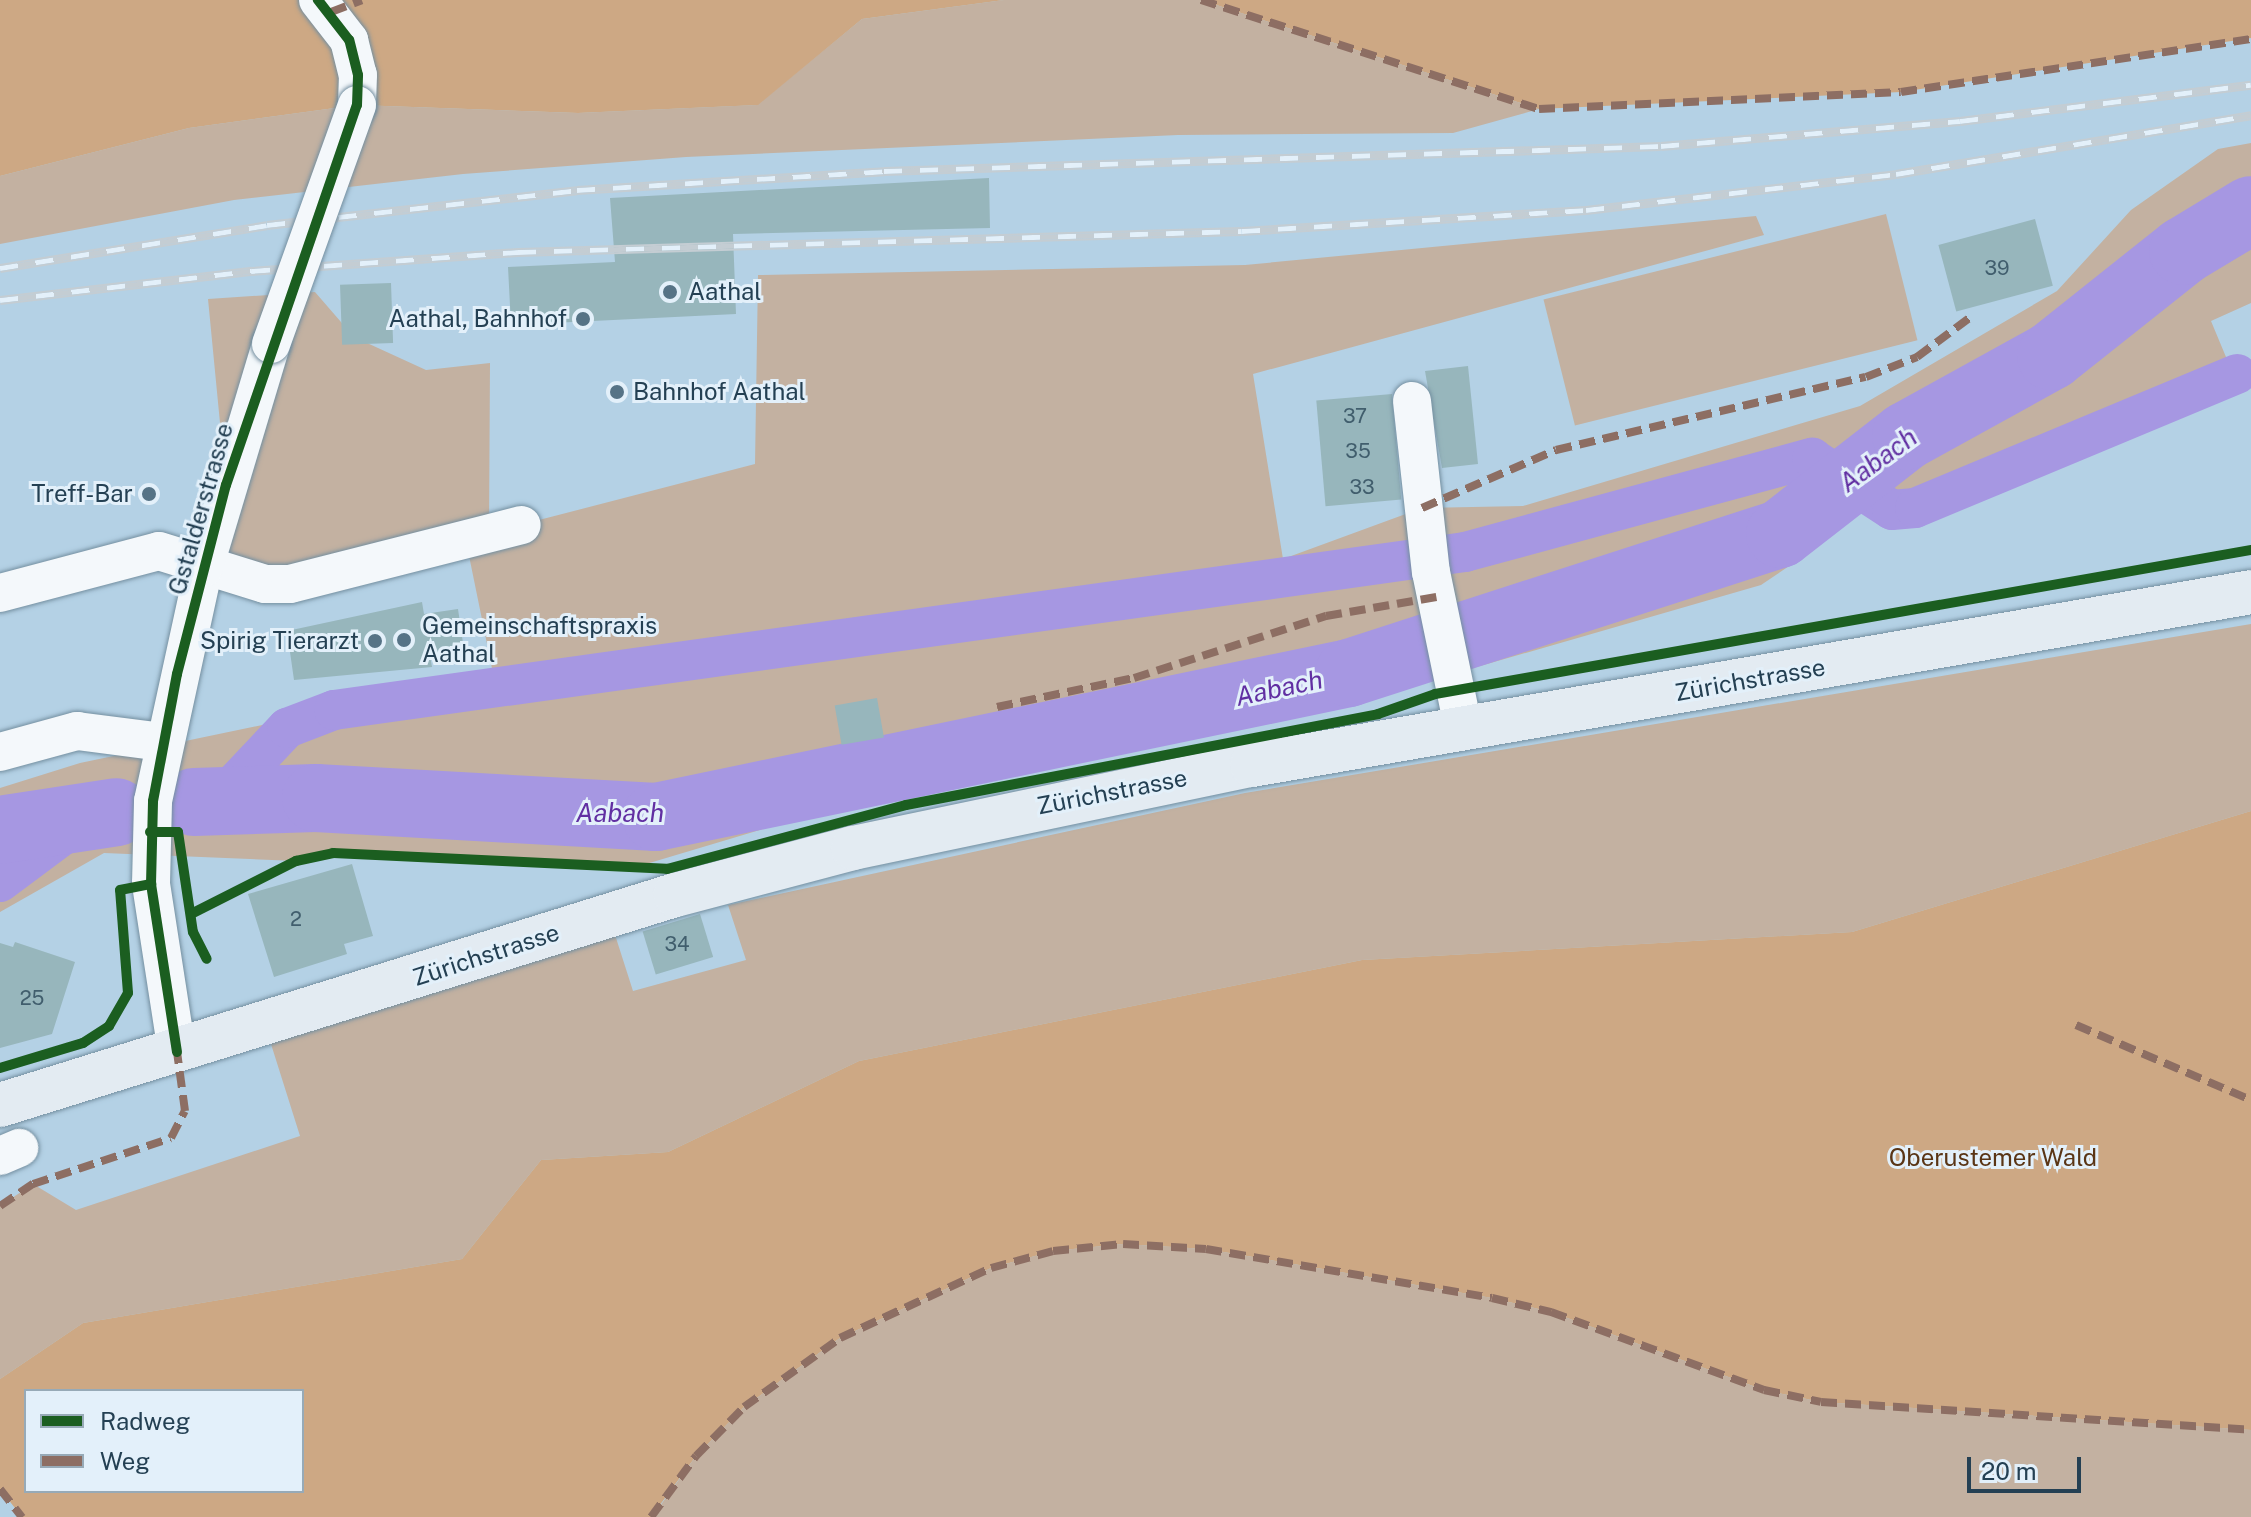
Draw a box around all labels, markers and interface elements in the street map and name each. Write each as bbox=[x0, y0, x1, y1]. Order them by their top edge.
house number: 39 bbox=[1985, 256, 2009, 280]
place label: Aathal bbox=[688, 278, 761, 306]
marker: Aathal bbox=[659, 281, 681, 303]
place label: Aathal, Bahnhof bbox=[388, 305, 567, 333]
marker: Aathal, Bahnhof bbox=[574, 310, 592, 328]
place label: Bahnhof Aathal bbox=[633, 378, 806, 406]
marker: Bahnhof Aathal bbox=[608, 383, 626, 401]
house number: 37 bbox=[1343, 404, 1367, 428]
street label: Gstalderstrasse bbox=[163, 420, 239, 598]
water label: Aabach bbox=[1833, 421, 1923, 499]
house number: 35 bbox=[1345, 439, 1371, 463]
house number: 33 bbox=[1349, 475, 1375, 499]
place label: Treff-Bar bbox=[31, 480, 133, 508]
marker: Treff-Bar bbox=[140, 485, 158, 503]
place label: Gemeinschaftspraxis Aathal bbox=[422, 612, 657, 668]
place label: Spirig Tierarzt bbox=[200, 627, 359, 655]
marker: Gemeinschaftspraxis Aathal bbox=[393, 629, 415, 651]
marker: Spirig Tierarzt bbox=[366, 632, 384, 650]
street label: Zürichstrasse bbox=[1672, 653, 1828, 707]
water label: Aabach bbox=[1233, 664, 1325, 712]
street label: Zürichstrasse bbox=[1034, 763, 1190, 821]
water label: Aabach bbox=[576, 797, 664, 829]
house number: 2 bbox=[290, 907, 302, 931]
street label: Zürichstrasse bbox=[409, 918, 563, 992]
house number: 34 bbox=[664, 932, 690, 956]
house number: 25 bbox=[20, 986, 44, 1010]
park label: Oberustemer Wald bbox=[1889, 1144, 2097, 1172]
legend bbox=[24, 1389, 304, 1493]
text: Radweg bbox=[100, 1407, 191, 1435]
scale bar bbox=[1971, 1441, 2085, 1491]
text: Weg bbox=[100, 1447, 150, 1475]
text: 20 m bbox=[1981, 1457, 2037, 1485]

